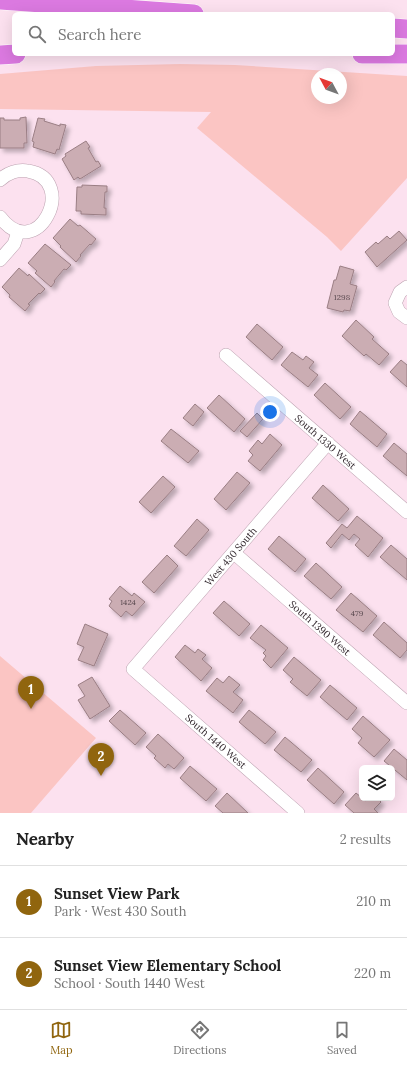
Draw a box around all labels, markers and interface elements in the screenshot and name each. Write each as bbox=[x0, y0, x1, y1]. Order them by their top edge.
search box bbox=[12, 12, 395, 56]
icon: search bbox=[26, 23, 48, 45]
text: Search here bbox=[58, 25, 141, 44]
north arrow bbox=[311, 68, 347, 104]
house number: 1298 bbox=[334, 292, 351, 302]
your location bbox=[260, 402, 280, 422]
street label: South 1330 West bbox=[292, 412, 359, 472]
street label: West 430 South bbox=[202, 524, 260, 589]
house number: 1424 bbox=[120, 597, 137, 607]
street label: South 1390 West bbox=[286, 598, 353, 658]
house number: 479 bbox=[351, 608, 364, 618]
pin: 1 bbox=[18, 676, 44, 709]
street label: South 1440 West bbox=[182, 711, 249, 772]
pin: 2 bbox=[88, 743, 114, 776]
map controls bbox=[359, 765, 395, 801]
button: layers bbox=[359, 765, 395, 801]
text: Nearby bbox=[16, 828, 74, 850]
text: 2 results bbox=[340, 831, 391, 848]
text: Sunset View Park bbox=[54, 884, 180, 903]
text: 1 bbox=[26, 893, 32, 910]
text: 210 m bbox=[356, 893, 391, 910]
text: Park · West 430 South bbox=[54, 903, 186, 920]
text: Sunset View Elementary School bbox=[54, 956, 281, 975]
text: 2 bbox=[26, 965, 32, 982]
text: 220 m bbox=[354, 965, 391, 982]
text: School · South 1440 West bbox=[54, 975, 205, 992]
tab: Map bbox=[50, 1019, 73, 1057]
tab: Directions bbox=[173, 1019, 226, 1057]
tab: Saved bbox=[327, 1019, 357, 1057]

